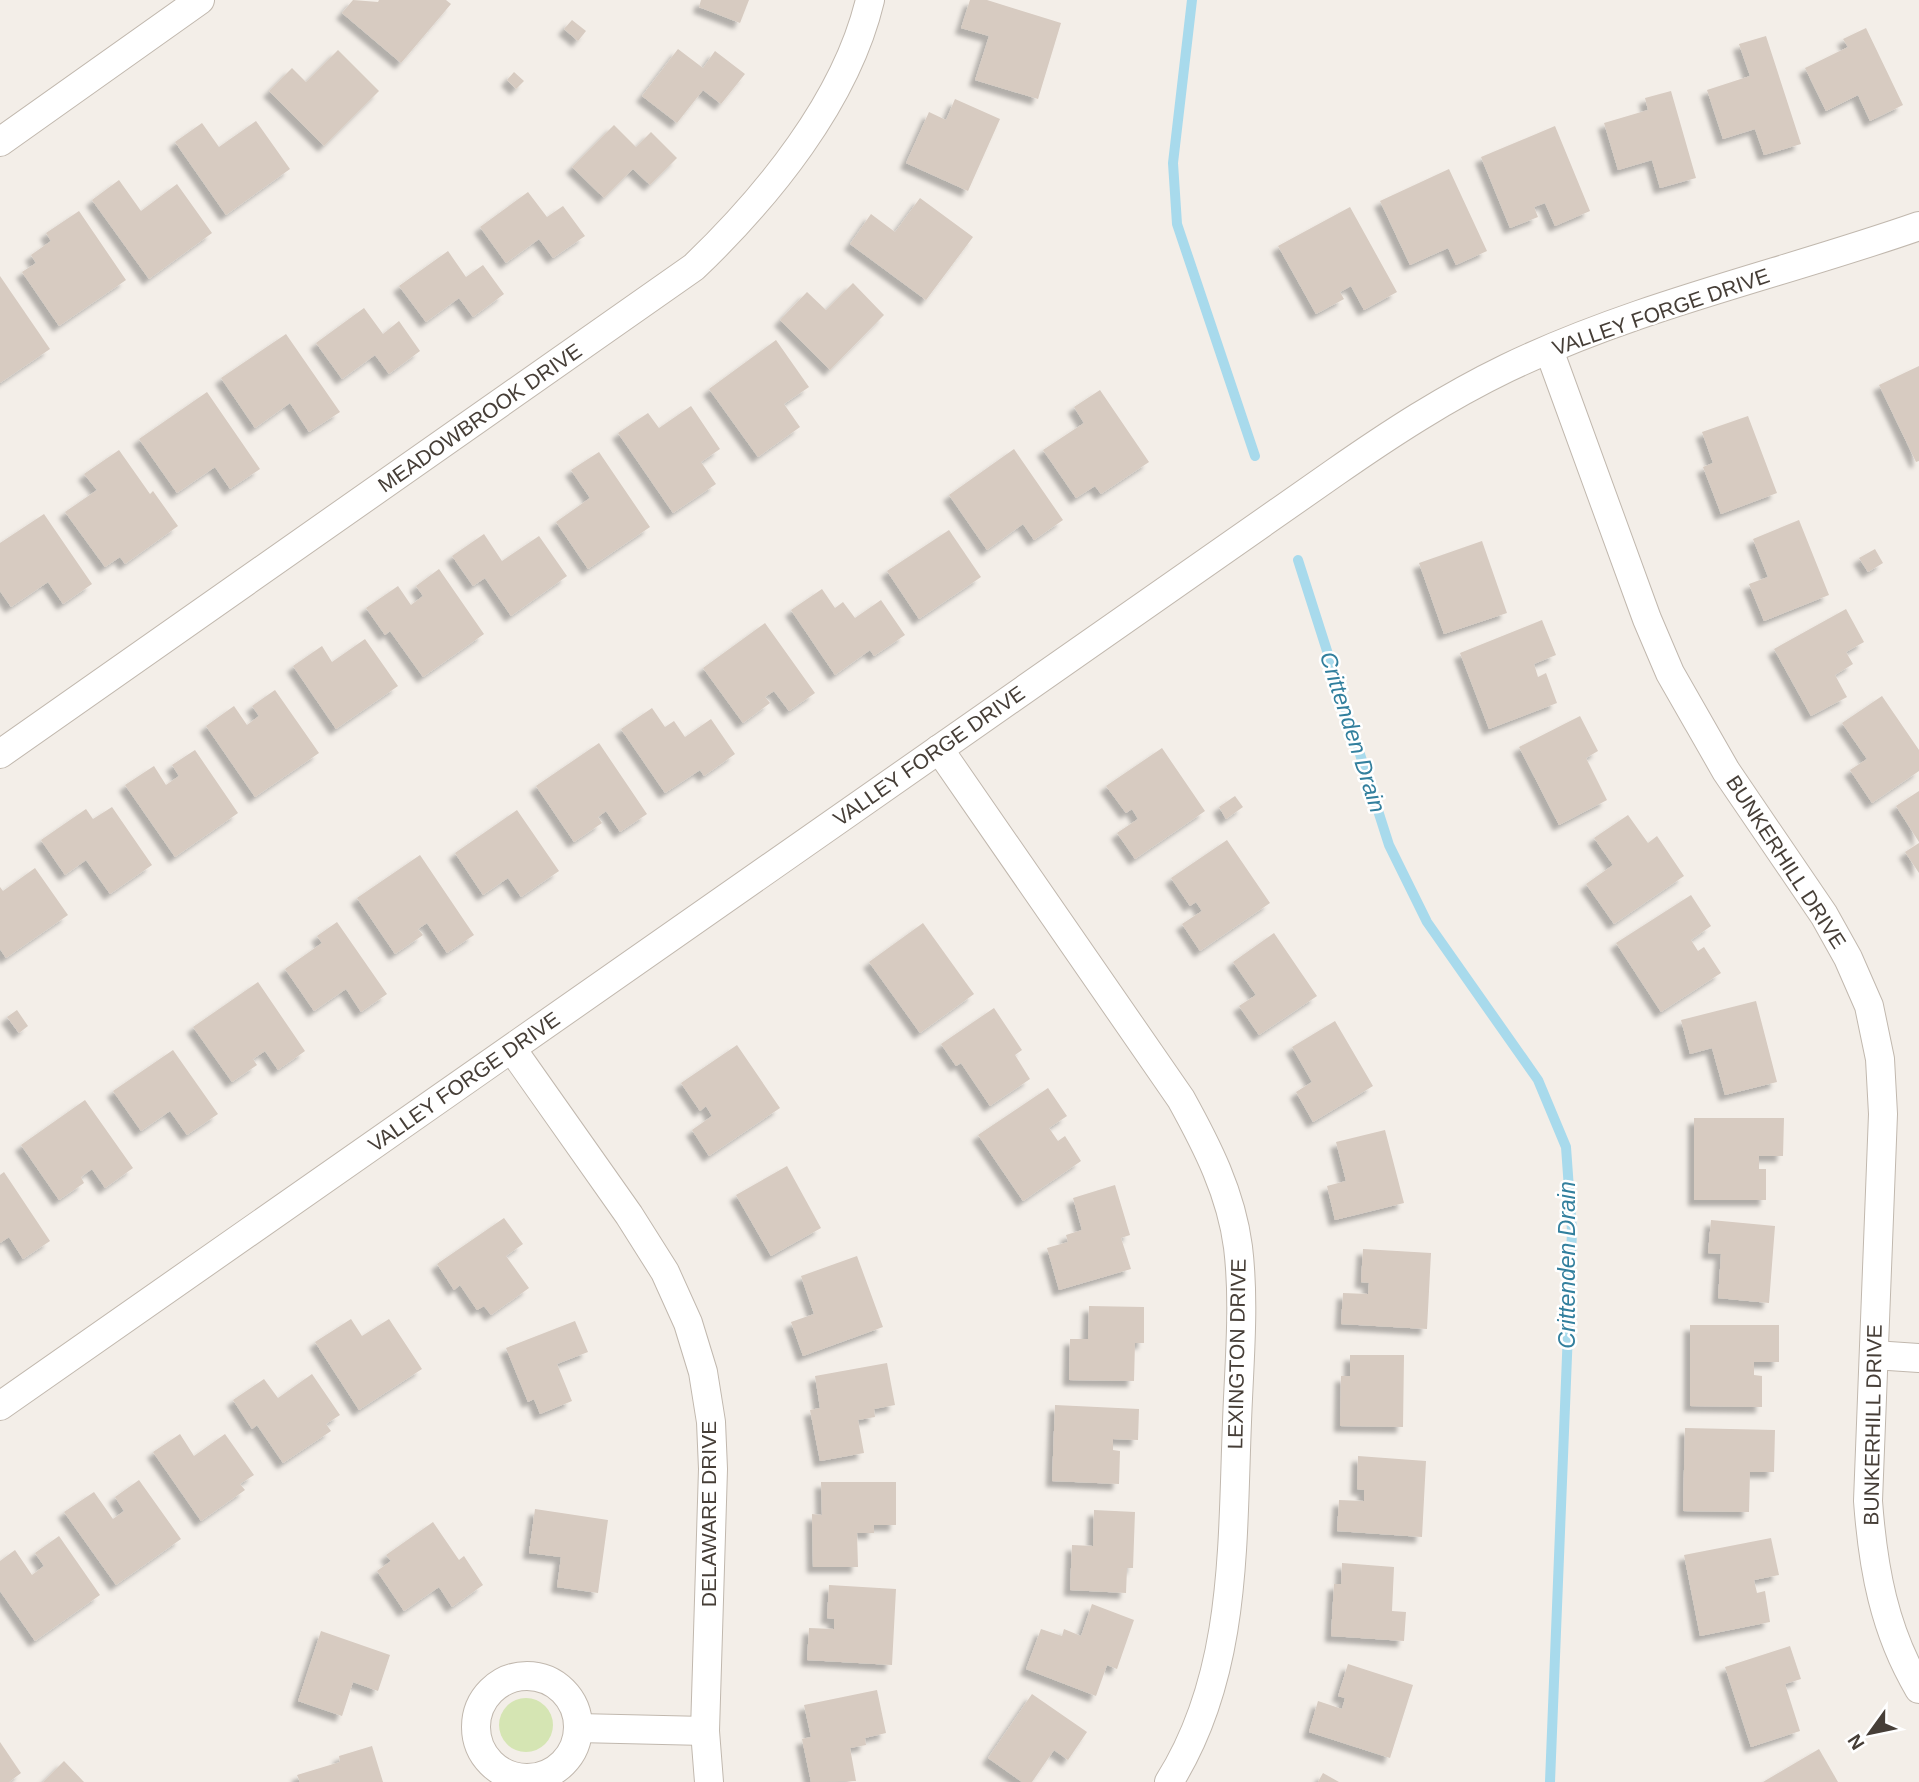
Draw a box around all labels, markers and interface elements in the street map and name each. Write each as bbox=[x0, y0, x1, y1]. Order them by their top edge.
street label: VALLEY FORGE DRIVE bbox=[1549, 264, 1772, 360]
street label: MEADOWBROOK DRIVE bbox=[374, 339, 586, 497]
water label: Crittenden Drain bbox=[1315, 648, 1391, 816]
street label: VALLEY FORGE DRIVE bbox=[829, 681, 1029, 830]
street label: BUNKERHILL DRIVE bbox=[1722, 771, 1851, 952]
street label: VALLEY FORGE DRIVE bbox=[364, 1007, 564, 1156]
water label: Crittenden Drain bbox=[1554, 1181, 1580, 1349]
street label: LEXINGTON DRIVE bbox=[1223, 1258, 1250, 1450]
street label: BUNKERHILL DRIVE bbox=[1859, 1324, 1886, 1526]
street label: DELAWARE DRIVE bbox=[697, 1421, 720, 1607]
north arrow bbox=[1835, 1698, 1905, 1768]
text: N bbox=[1844, 1731, 1869, 1753]

